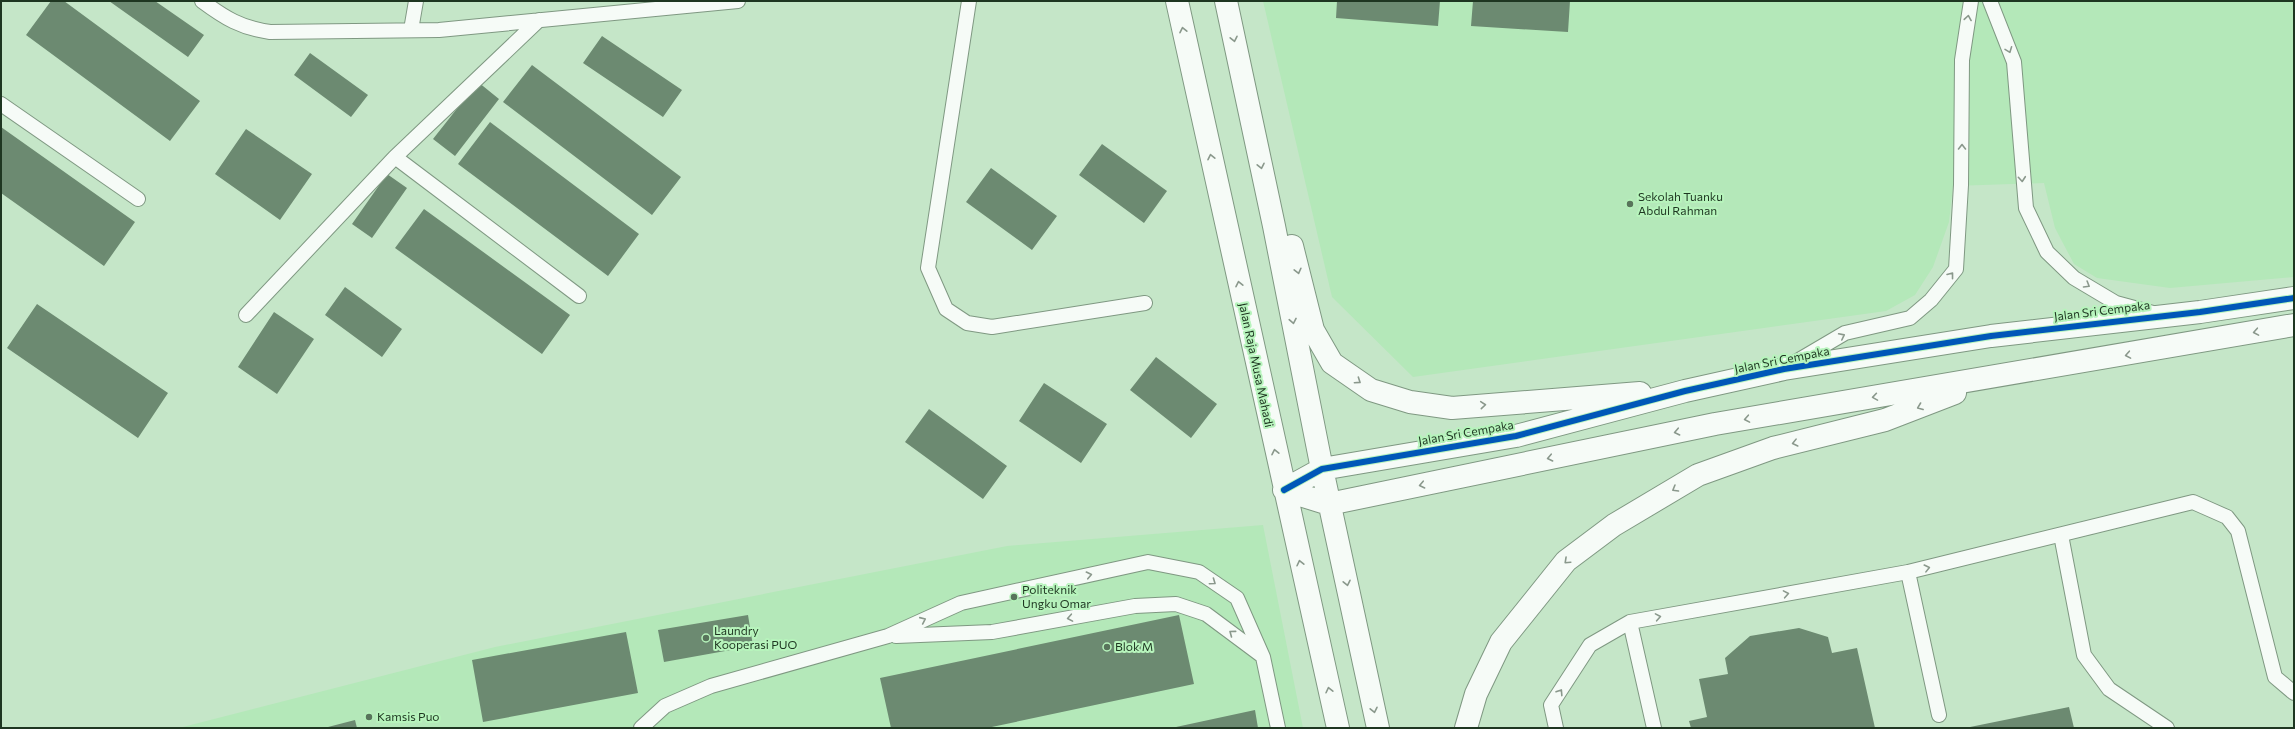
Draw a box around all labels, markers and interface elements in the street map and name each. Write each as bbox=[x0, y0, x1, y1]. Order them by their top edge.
one-way arrow bbox=[1963, 15, 1972, 21]
one-way arrow bbox=[1180, 26, 1188, 33]
one-way arrow bbox=[1230, 36, 1238, 42]
one-way arrow bbox=[2005, 47, 2013, 54]
one-way arrow bbox=[1958, 144, 1966, 150]
one-way arrow bbox=[1207, 153, 1215, 160]
one-way arrow bbox=[1257, 163, 1265, 169]
one-way arrow bbox=[2018, 176, 2027, 182]
place label: Sekolah Tuanku Abdul Rahman bbox=[1638, 189, 1723, 217]
marker: Sekolah Tuanku Abdul Rahman bbox=[1625, 199, 1635, 209]
one-way arrow bbox=[1294, 268, 1302, 274]
one-way arrow bbox=[1946, 273, 1953, 280]
one-way arrow bbox=[1235, 280, 1243, 287]
one-way arrow bbox=[2083, 281, 2090, 288]
street label: Jalan Sri Cempaka bbox=[2053, 297, 2151, 324]
street label: Jalan Raja Musa Mahadi bbox=[1236, 301, 1277, 429]
one-way arrow bbox=[1288, 318, 1296, 324]
one-way arrow bbox=[2253, 327, 2259, 336]
one-way arrow bbox=[1837, 333, 1845, 340]
street label: Jalan Sri Cempaka bbox=[1733, 343, 1831, 376]
one-way arrow bbox=[2125, 350, 2131, 359]
one-way arrow bbox=[1354, 376, 1361, 384]
one-way arrow bbox=[1872, 392, 1878, 401]
one-way arrow bbox=[1480, 400, 1486, 409]
one-way arrow bbox=[1917, 402, 1924, 410]
one-way arrow bbox=[1744, 414, 1750, 423]
street label: Jalan Sri Cempaka bbox=[1417, 417, 1515, 448]
one-way arrow bbox=[1674, 428, 1680, 436]
one-way arrow bbox=[1792, 438, 1799, 446]
one-way arrow bbox=[1272, 448, 1280, 455]
one-way arrow bbox=[1546, 454, 1553, 462]
one-way arrow bbox=[1419, 480, 1425, 488]
one-way arrow bbox=[1672, 484, 1679, 491]
one-way arrow bbox=[1564, 557, 1572, 564]
one-way arrow bbox=[1297, 560, 1305, 566]
one-way arrow bbox=[1924, 564, 1930, 572]
one-way arrow bbox=[1085, 572, 1092, 580]
one-way arrow bbox=[1209, 577, 1216, 585]
one-way arrow bbox=[1342, 580, 1350, 586]
place label: Politeknik Ungku Omar bbox=[1022, 582, 1091, 610]
one-way arrow bbox=[1783, 590, 1789, 599]
marker: Politeknik Ungku Omar bbox=[1009, 592, 1019, 602]
one-way arrow bbox=[1066, 613, 1073, 621]
one-way arrow bbox=[1655, 613, 1661, 622]
one-way arrow bbox=[919, 617, 927, 625]
place label: Laundry Kooperasi PUO bbox=[714, 623, 797, 651]
one-way arrow bbox=[1230, 631, 1237, 638]
marker: Laundry Kooperasi PUO bbox=[701, 633, 711, 643]
place label: Blok M bbox=[1115, 639, 1153, 653]
marker: Blok M bbox=[1102, 642, 1112, 652]
one-way arrow bbox=[1326, 687, 1334, 693]
one-way arrow bbox=[1555, 689, 1563, 696]
one-way arrow bbox=[1370, 707, 1378, 713]
place label: Kamsis Puo bbox=[377, 709, 440, 723]
marker: Kamsis Puo bbox=[364, 712, 374, 722]

